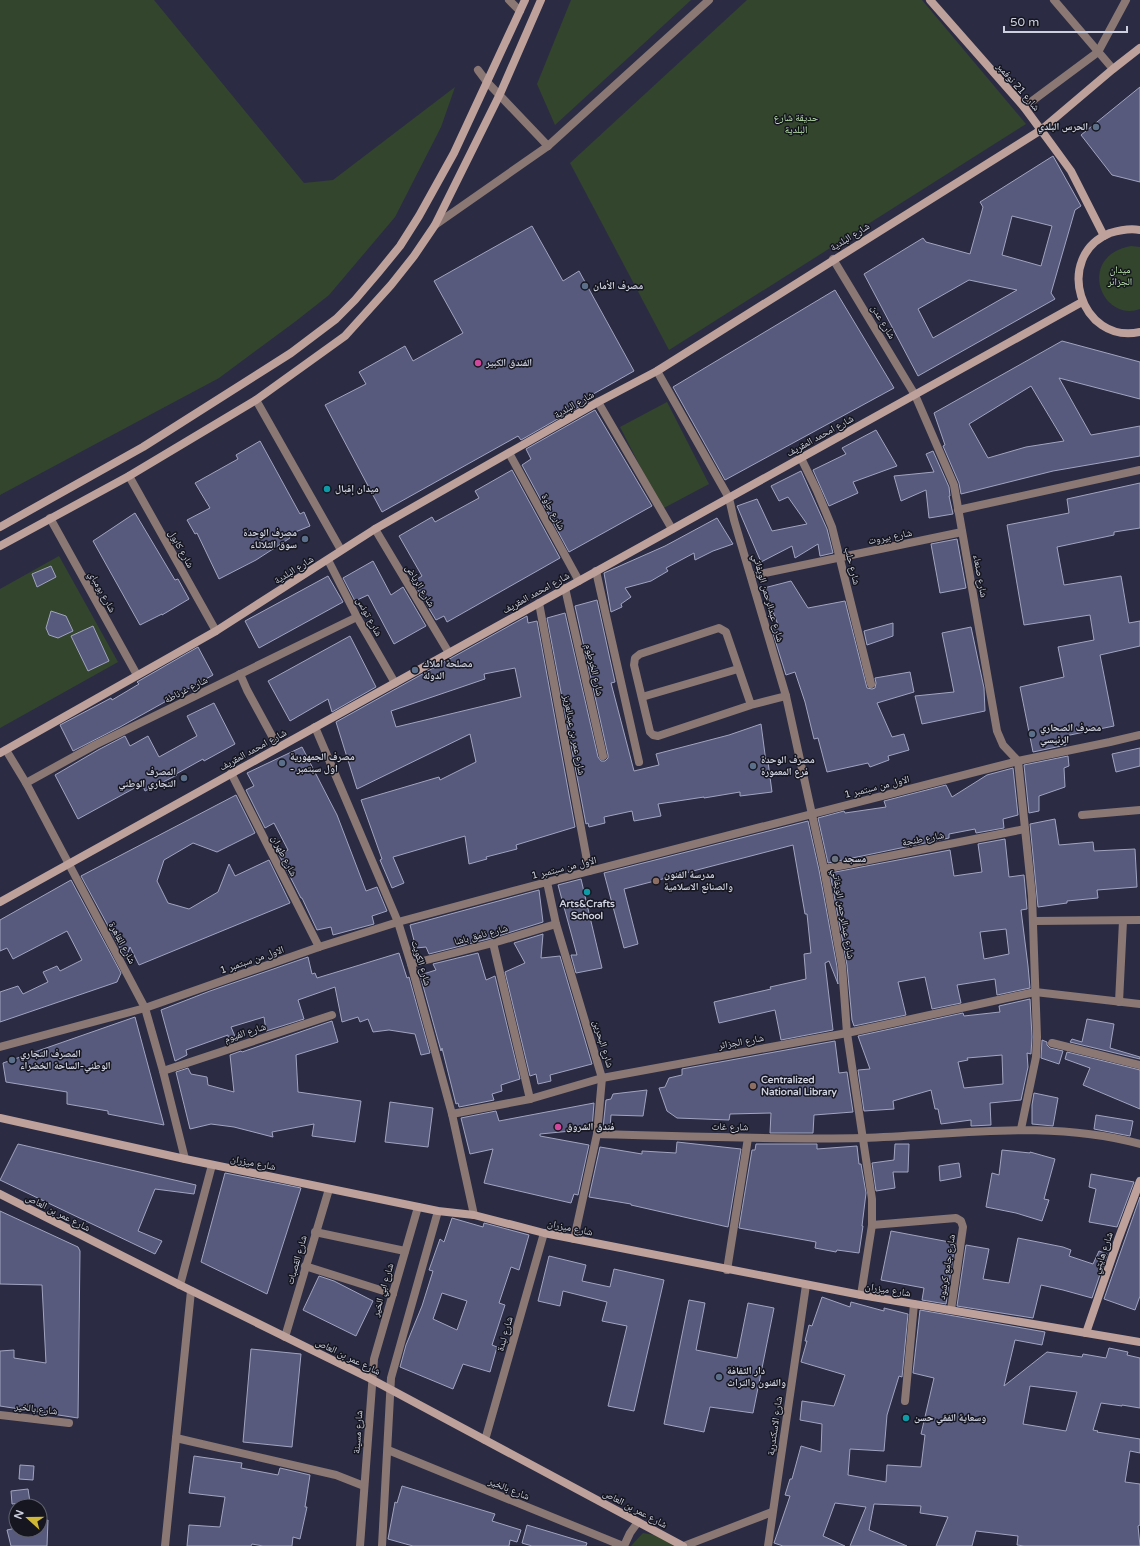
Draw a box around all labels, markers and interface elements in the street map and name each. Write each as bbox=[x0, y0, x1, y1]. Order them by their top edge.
scale bar bbox=[1004, 8, 1127, 34]
text: 50 m bbox=[1010, 15, 1039, 29]
street label: شارع 21 نوفمبر bbox=[993, 60, 1042, 114]
park label: حديقة شارع البلدية bbox=[774, 112, 819, 136]
place label: الحرس البلدي bbox=[1038, 121, 1088, 134]
marker: الحرس البلدي bbox=[1091, 122, 1101, 132]
street label: شارع البلدية bbox=[828, 220, 872, 254]
park label: ميدان الجزائر bbox=[1107, 264, 1132, 288]
place label: مصرف الأمان bbox=[593, 280, 643, 292]
marker: مصرف الأمان bbox=[580, 281, 590, 291]
street label: شارع عدن bbox=[868, 303, 898, 341]
place label: الفندق الكبير bbox=[485, 357, 532, 369]
marker: الفندق الكبير bbox=[473, 358, 483, 368]
street label: شارع البلدية bbox=[552, 389, 596, 421]
street label: شارع امحمد المقريف bbox=[784, 412, 856, 459]
place label: ميدان إقبال bbox=[335, 483, 379, 496]
marker: ميدان إقبال bbox=[322, 484, 332, 494]
street label: شارع جاوة bbox=[538, 492, 568, 533]
place label: مصرف الوحدة سوق الثلاثاء bbox=[243, 527, 297, 551]
street label: شارع بيروت bbox=[867, 527, 913, 547]
street label: شارع كابول bbox=[166, 528, 197, 570]
marker: مصرف الوحدة سوق الثلاثاء bbox=[300, 534, 310, 544]
street label: شارع حلب bbox=[842, 546, 863, 587]
street label: شارع البلدية bbox=[272, 553, 316, 587]
street label: شارع عبدالرحمن الويفاتي bbox=[748, 553, 786, 644]
street label: شارع صنعاء bbox=[970, 554, 990, 599]
street label: شارع الرياض bbox=[403, 563, 437, 610]
street label: شارع بومباي bbox=[84, 569, 118, 616]
street label: شارع امحمد المقريف bbox=[500, 569, 572, 616]
street label: شارع تونس bbox=[353, 595, 385, 639]
street label: شارع الخرطوم bbox=[581, 643, 606, 698]
place label: مصلحة املاك الدولة bbox=[423, 658, 473, 682]
marker: مصلحة املاك الدولة bbox=[410, 665, 420, 675]
street label: شارع غرناطة bbox=[162, 674, 210, 706]
street label: شارع عمر بن عبدالعزيز bbox=[560, 693, 588, 777]
place label: مصرف الصحاري الرئيسي bbox=[1040, 722, 1102, 747]
street label: شارع امحمد المقريف bbox=[217, 726, 289, 773]
marker: مصرف الصحاري الرئيسي bbox=[1027, 729, 1037, 739]
place label: مصرف الجمهورية - اول سبتمبر bbox=[290, 751, 355, 775]
place label: مصرف الوحدة فرع المعمورة bbox=[761, 754, 815, 779]
marker: مصرف الجمهورية - اول سبتمبر bbox=[277, 758, 287, 768]
marker: مصرف الوحدة فرع المعمورة bbox=[748, 761, 758, 771]
place label: المصرف التجاري الوطني bbox=[119, 766, 176, 791]
marker: المصرف التجاري الوطني bbox=[179, 773, 189, 783]
street label: الاول من سبتمبر 1 bbox=[843, 773, 911, 801]
street label: شارع طنجة bbox=[901, 829, 945, 849]
street label: شارع طهران bbox=[269, 834, 300, 879]
place label: مسجد bbox=[843, 853, 866, 865]
street label: الاول من سبتمبر 1 bbox=[530, 854, 598, 882]
marker: مسجد bbox=[830, 854, 840, 864]
street label: شارع عبدالرحمن الويفاتي bbox=[828, 868, 857, 961]
place label: مدرسة الفنون والصنائع الاسلامية bbox=[664, 869, 733, 894]
marker: مدرسة الفنون والصنائع الاسلامية bbox=[651, 876, 661, 886]
marker: Arts&Crafts School bbox=[582, 887, 592, 897]
place label: Arts&Crafts School bbox=[559, 898, 615, 922]
street label: شارع القاهرة bbox=[106, 920, 138, 966]
street label: شارع نامق باشا bbox=[453, 922, 509, 948]
street label: شارع الكويت bbox=[408, 939, 434, 988]
street label: الاول من سبتمبر 1 bbox=[218, 943, 286, 977]
street label: شارع البحرين bbox=[590, 1019, 616, 1070]
street label: شارع الفيوم bbox=[223, 1020, 268, 1046]
street label: شارع الجزائر bbox=[716, 1032, 765, 1052]
place label: المصرف التجاري الوطني-الساحة الخضراء bbox=[20, 1048, 111, 1073]
marker: المصرف التجاري الوطني-الساحة الخضراء bbox=[7, 1055, 17, 1065]
place label: Centralized National Library bbox=[761, 1074, 838, 1098]
marker: Centralized National Library bbox=[748, 1081, 758, 1091]
place label: فندق الشروق bbox=[566, 1121, 615, 1133]
street label: شارع غات bbox=[711, 1121, 749, 1133]
marker: فندق الشروق bbox=[553, 1122, 563, 1132]
street label: شارع ميزران bbox=[229, 1153, 277, 1173]
street label: شارع عمر بن العاص bbox=[24, 1192, 93, 1235]
street label: شارع ميزران bbox=[546, 1217, 594, 1239]
street label: شارع هايتي bbox=[1090, 1230, 1117, 1276]
street label: شارع القصبات bbox=[284, 1233, 310, 1286]
street label: شارع جامع كرشود bbox=[936, 1233, 958, 1301]
street label: شارع ابي الخير bbox=[369, 1262, 398, 1319]
street label: شارع ميزران bbox=[864, 1280, 912, 1300]
street label: شارع لبدة bbox=[494, 1315, 516, 1353]
street label: شارع عمر بن العاص bbox=[314, 1336, 383, 1378]
place label: دار الثقافة والفنون والتراث bbox=[727, 1365, 786, 1389]
marker: دار الثقافة والفنون والتراث bbox=[714, 1372, 724, 1382]
street label: شارع الاسكندرية bbox=[765, 1395, 785, 1456]
street label: شارع بالخير bbox=[13, 1400, 59, 1418]
street label: شارع مسينة bbox=[350, 1409, 366, 1454]
place label: وسعاية الفقي حسن bbox=[914, 1412, 986, 1425]
marker: وسعاية الفقي حسن bbox=[901, 1413, 911, 1423]
street label: شارع بالخير bbox=[486, 1475, 532, 1503]
street label: شارع عمر بن العاص bbox=[601, 1487, 669, 1531]
north arrow bbox=[8, 1498, 48, 1538]
text: N bbox=[11, 1508, 27, 1521]

